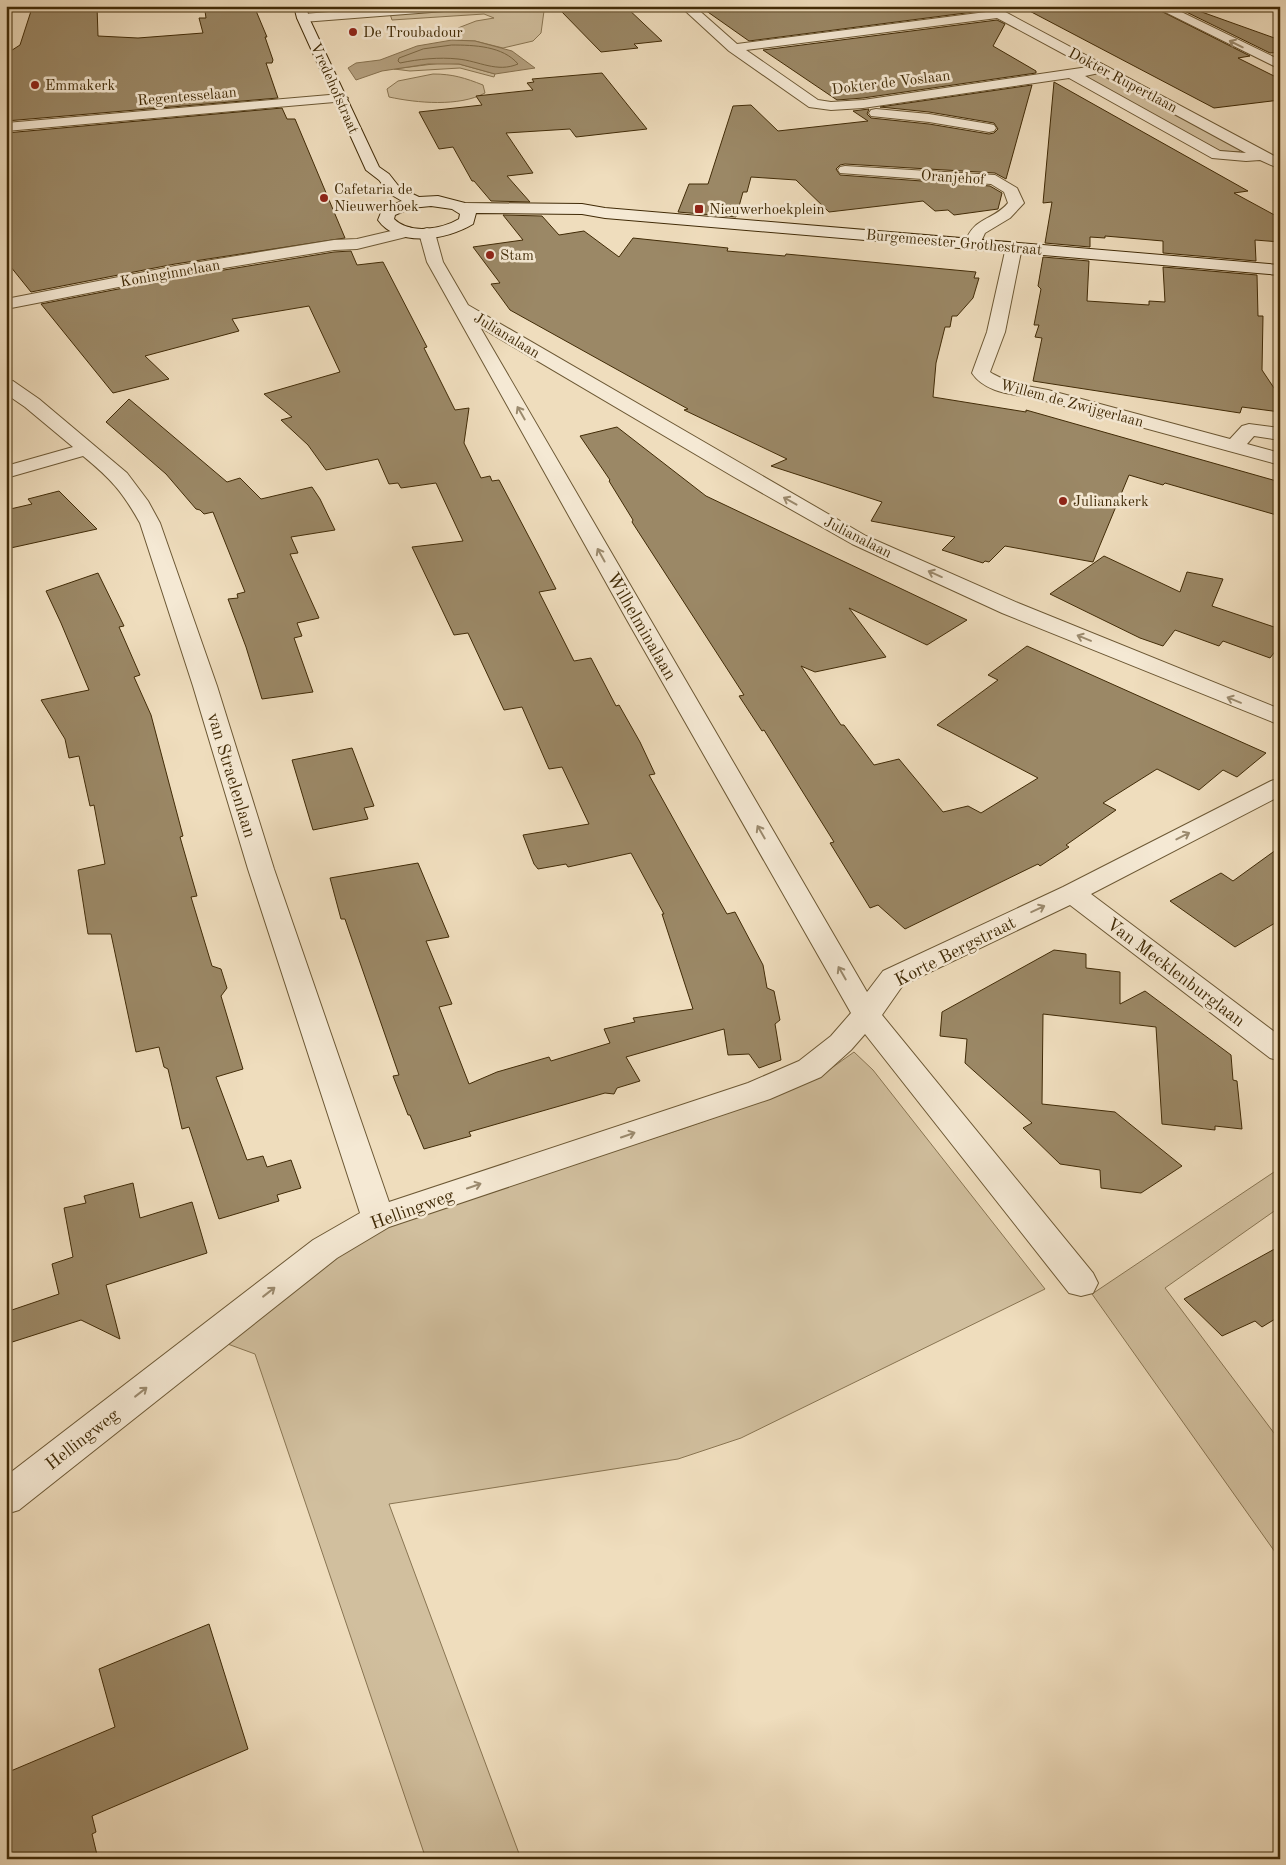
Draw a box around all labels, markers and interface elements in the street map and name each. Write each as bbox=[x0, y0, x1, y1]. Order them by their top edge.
marker: De Troubadour bbox=[347, 26, 359, 38]
place label: De Troubadour bbox=[363, 26, 463, 41]
one-way arrow bbox=[1229, 38, 1244, 48]
street label: Vredehofstraat bbox=[307, 41, 360, 136]
street label: Dokter Rupertlaan bbox=[1065, 46, 1179, 116]
street label: Dokter de Voslaan bbox=[831, 69, 951, 98]
marker: Emmakerk bbox=[29, 79, 41, 91]
place label: Emmakerk bbox=[45, 79, 115, 94]
street label: Regentesselaan bbox=[137, 86, 237, 109]
street label: Oranjehof bbox=[920, 169, 987, 188]
place label: Cafetaria de Nieuwerhoek bbox=[334, 183, 419, 215]
marker: Cafetaria de Nieuwerhoek bbox=[318, 192, 330, 204]
marker: Nieuwerhoekplein bbox=[693, 203, 705, 215]
place label: Nieuwerhoekplein bbox=[709, 203, 825, 218]
street label: Burgemeester Grothestraat bbox=[865, 228, 1043, 259]
marker: Stam bbox=[484, 249, 496, 261]
place label: Stam bbox=[500, 249, 534, 264]
street label: Koninginnelaan bbox=[119, 258, 221, 291]
street label: Julianalaan bbox=[471, 311, 542, 362]
street label: Willem de Zwijgerlaan bbox=[998, 378, 1145, 431]
one-way arrow bbox=[516, 406, 526, 421]
one-way arrow bbox=[783, 495, 798, 505]
marker: Julianakerk bbox=[1057, 495, 1069, 507]
place label: Julianakerk bbox=[1073, 495, 1149, 510]
street label: Julianalaan bbox=[821, 515, 894, 562]
one-way arrow bbox=[596, 547, 606, 562]
one-way arrow bbox=[928, 569, 943, 578]
street label: Wilhelminalaan bbox=[603, 570, 679, 684]
one-way arrow bbox=[1077, 633, 1092, 643]
one-way arrow bbox=[1227, 695, 1242, 705]
street label: van Straelenlaan bbox=[203, 711, 259, 840]
one-way arrow bbox=[755, 825, 765, 840]
one-way arrow bbox=[1175, 831, 1190, 840]
one-way arrow bbox=[1030, 904, 1045, 914]
street label: Korte Bergstraat bbox=[892, 914, 1019, 990]
street label: Van Mecklenburglaan bbox=[1103, 915, 1248, 1031]
one-way arrow bbox=[837, 965, 847, 980]
one-way arrow bbox=[619, 1130, 635, 1139]
one-way arrow bbox=[465, 1181, 481, 1191]
street label: Hellingweg bbox=[368, 1186, 457, 1233]
one-way arrow bbox=[263, 1287, 276, 1298]
one-way arrow bbox=[134, 1387, 147, 1398]
street label: Hellingweg bbox=[43, 1406, 123, 1474]

